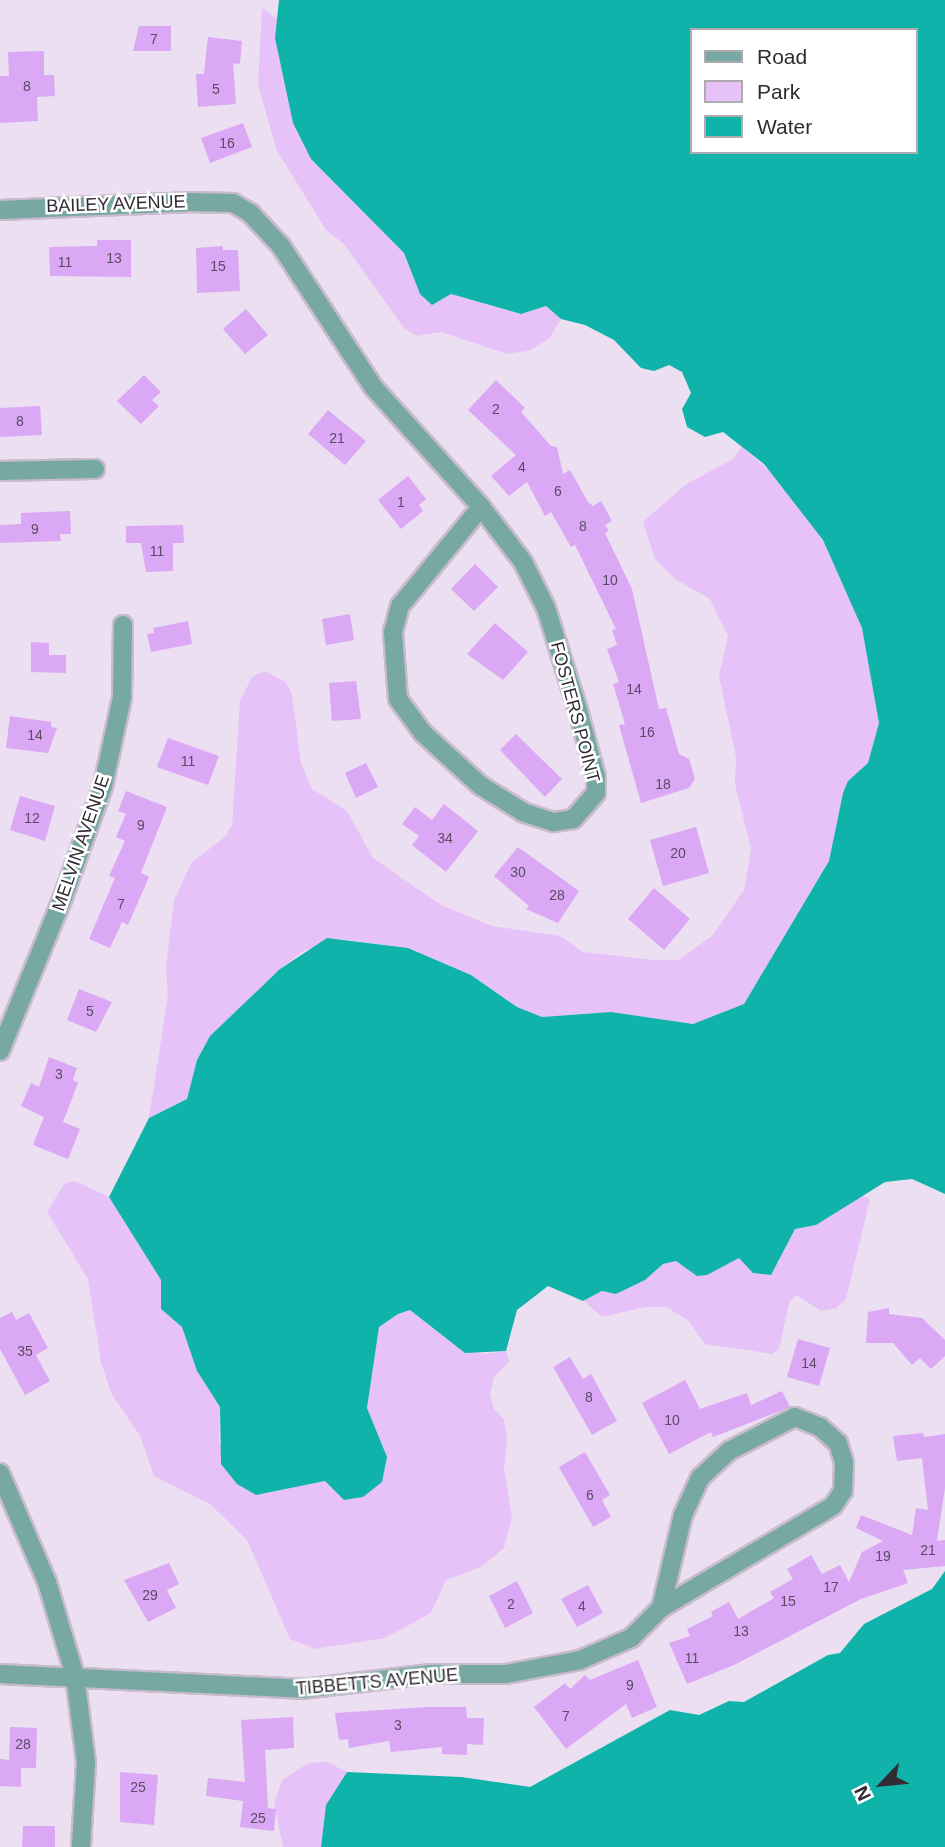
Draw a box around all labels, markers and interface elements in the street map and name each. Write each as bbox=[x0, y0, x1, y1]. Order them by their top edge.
legend bbox=[690, 28, 917, 154]
house number: 7 bbox=[150, 31, 158, 47]
text: Road bbox=[757, 45, 807, 68]
house number: 8 bbox=[23, 78, 31, 94]
text: Park bbox=[757, 80, 800, 103]
house number: 5 bbox=[212, 81, 220, 97]
text: Water bbox=[757, 115, 812, 138]
house number: 16 bbox=[219, 135, 235, 151]
street label: BAILEY AVENUE bbox=[45, 191, 187, 217]
house number: 13 bbox=[106, 250, 122, 266]
house number: 11 bbox=[58, 254, 72, 270]
house number: 15 bbox=[210, 258, 226, 274]
house number: 2 bbox=[492, 401, 500, 417]
house number: 8 bbox=[16, 413, 24, 429]
house number: 21 bbox=[329, 430, 345, 446]
house number: 4 bbox=[518, 459, 526, 475]
house number: 6 bbox=[554, 483, 562, 499]
house number: 1 bbox=[397, 494, 405, 510]
house number: 8 bbox=[579, 518, 587, 534]
house number: 9 bbox=[31, 521, 39, 537]
house number: 11 bbox=[150, 543, 164, 559]
house number: 10 bbox=[602, 572, 618, 588]
street label: FOSTERS POINT bbox=[546, 639, 604, 785]
house number: 14 bbox=[626, 681, 642, 697]
house number: 16 bbox=[639, 724, 655, 740]
house number: 14 bbox=[27, 727, 43, 743]
house number: 11 bbox=[181, 753, 195, 769]
street label: MELVIN AVENUE bbox=[47, 772, 115, 914]
house number: 18 bbox=[655, 776, 671, 792]
house number: 12 bbox=[24, 810, 40, 826]
house number: 9 bbox=[137, 817, 145, 833]
house number: 34 bbox=[437, 830, 453, 846]
house number: 20 bbox=[670, 845, 686, 861]
house number: 30 bbox=[510, 864, 526, 880]
house number: 28 bbox=[549, 887, 565, 903]
house number: 7 bbox=[117, 896, 125, 912]
house number: 5 bbox=[86, 1003, 94, 1019]
house number: 3 bbox=[55, 1066, 63, 1082]
house number: 35 bbox=[17, 1343, 33, 1359]
house number: 14 bbox=[801, 1355, 817, 1371]
house number: 8 bbox=[585, 1389, 593, 1405]
house number: 10 bbox=[664, 1412, 680, 1428]
house number: 6 bbox=[586, 1487, 594, 1503]
house number: 21 bbox=[920, 1542, 936, 1558]
house number: 19 bbox=[875, 1548, 891, 1564]
house number: 17 bbox=[823, 1579, 839, 1595]
house number: 29 bbox=[142, 1587, 158, 1603]
house number: 15 bbox=[780, 1593, 796, 1609]
house number: 2 bbox=[507, 1596, 515, 1612]
house number: 4 bbox=[578, 1598, 586, 1614]
house number: 13 bbox=[733, 1623, 749, 1639]
house number: 11 bbox=[685, 1650, 699, 1666]
street label: TIBBETTS AVENUE bbox=[295, 1664, 459, 1700]
house number: 9 bbox=[626, 1677, 634, 1693]
house number: 7 bbox=[562, 1708, 570, 1724]
house number: 3 bbox=[394, 1717, 402, 1733]
house number: 28 bbox=[15, 1736, 31, 1752]
north arrow bbox=[847, 1749, 917, 1819]
house number: 25 bbox=[130, 1779, 146, 1795]
text: N bbox=[850, 1783, 875, 1804]
house number: 25 bbox=[250, 1810, 266, 1826]

